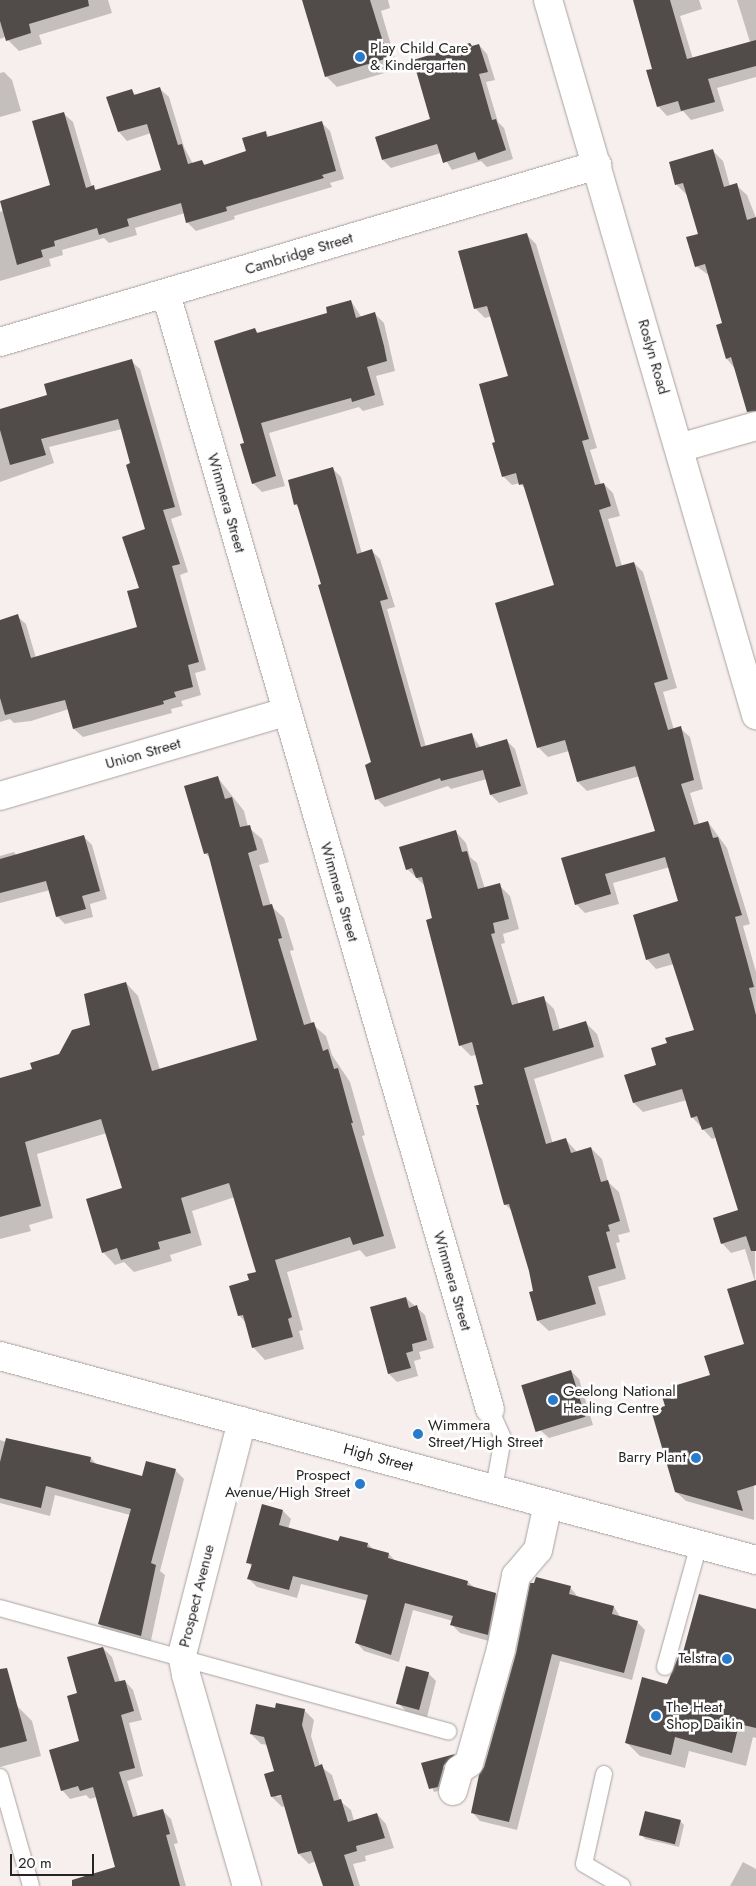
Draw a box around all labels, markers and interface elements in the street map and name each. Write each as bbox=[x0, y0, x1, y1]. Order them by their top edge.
place label: Play Child Care & Kindergarten bbox=[370, 39, 469, 74]
marker: Play Child Care & Kindergarten bbox=[354, 51, 366, 63]
street label: Cambridge Street bbox=[243, 229, 355, 279]
street label: Roslyn Road bbox=[634, 317, 672, 397]
street label: Wimmera Street bbox=[203, 451, 249, 555]
street label: Union Street bbox=[103, 735, 183, 773]
street label: Wimmera Street bbox=[316, 840, 362, 944]
street label: Wimmera Street bbox=[429, 1229, 475, 1333]
place label: Geelong National Healing Centre bbox=[563, 1382, 676, 1417]
marker: Geelong National Healing Centre bbox=[547, 1394, 559, 1406]
place label: Wimmera Street/High Street bbox=[428, 1416, 543, 1451]
marker: Wimmera Street/High Street bbox=[412, 1428, 424, 1440]
street label: High Street bbox=[341, 1440, 415, 1476]
place label: Barry Plant bbox=[618, 1449, 686, 1467]
marker: Barry Plant bbox=[690, 1452, 702, 1464]
place label: Prospect Avenue/High Street bbox=[225, 1466, 350, 1501]
marker: Prospect Avenue/High Street bbox=[354, 1478, 366, 1490]
street label: Prospect Avenue bbox=[176, 1543, 218, 1649]
place label: Telstra bbox=[678, 1650, 717, 1668]
marker: Telstra bbox=[721, 1653, 733, 1665]
place label: The Heat Shop Daikin bbox=[666, 1698, 743, 1733]
marker: The Heat Shop Daikin bbox=[650, 1710, 662, 1722]
scale bar bbox=[12, 1844, 96, 1876]
text: 20 m bbox=[18, 1852, 52, 1874]

